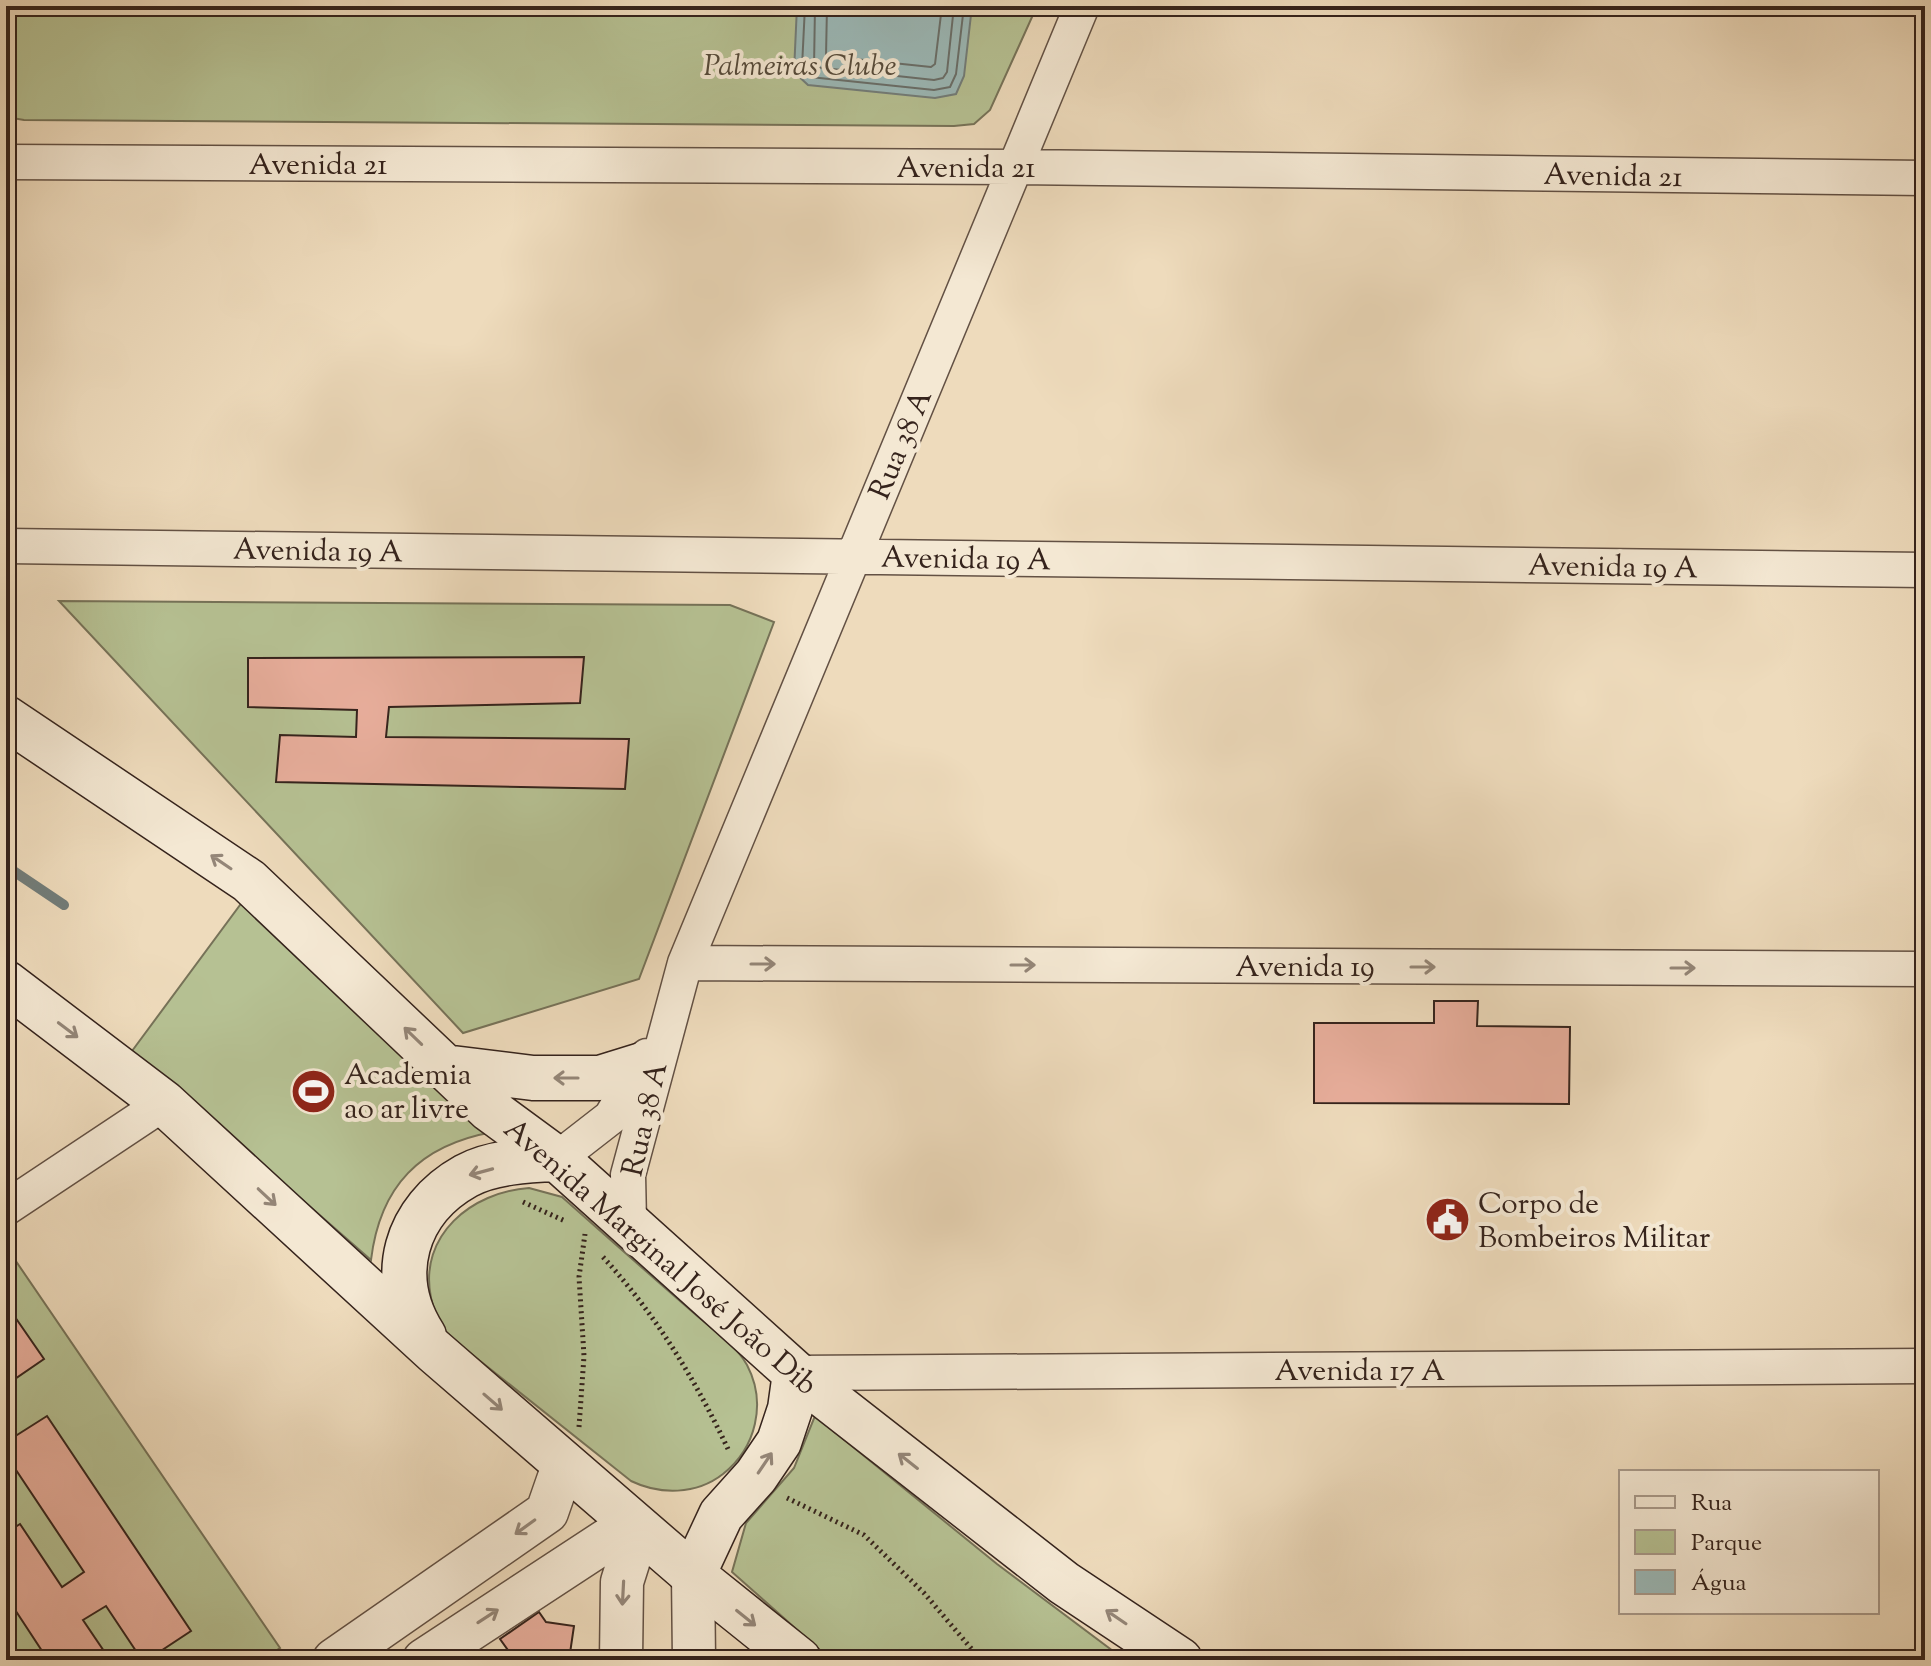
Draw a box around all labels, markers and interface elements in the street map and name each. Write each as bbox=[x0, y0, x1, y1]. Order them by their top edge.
park label: Palmeiras Clube bbox=[703, 46, 897, 89]
street label: Avenida 21 bbox=[248, 145, 388, 188]
street label: Avenida 21 bbox=[896, 148, 1036, 191]
street label: Avenida 21 bbox=[1543, 155, 1683, 200]
street label: Rua 38 A bbox=[860, 383, 945, 507]
street label: Avenida 19 A bbox=[233, 530, 403, 575]
street label: Avenida 19 A bbox=[881, 538, 1051, 583]
street label: Avenida 19 A bbox=[1528, 546, 1698, 591]
one-way arrow bbox=[210, 853, 232, 870]
street label: Avenida 19 bbox=[1235, 947, 1375, 990]
one-way arrow bbox=[749, 956, 776, 971]
one-way arrow bbox=[1009, 957, 1036, 973]
one-way arrow bbox=[1409, 959, 1436, 975]
one-way arrow bbox=[1669, 960, 1696, 976]
one-way arrow bbox=[57, 1022, 78, 1039]
one-way arrow bbox=[403, 1028, 423, 1046]
place label: Academia ao ar livre bbox=[344, 1055, 472, 1132]
street label: Rua 38 A bbox=[612, 1058, 680, 1181]
sports icon: Academia ao ar livre bbox=[289, 1067, 337, 1115]
one-way arrow bbox=[553, 1070, 580, 1086]
street label: Avenida Marginal José João Dib bbox=[493, 1109, 826, 1406]
one-way arrow bbox=[468, 1165, 494, 1180]
place label: Corpo de Bombeiros Militar bbox=[1478, 1184, 1710, 1261]
one-way arrow bbox=[257, 1188, 277, 1207]
public building icon: Corpo de Bombeiros Militar bbox=[1423, 1196, 1471, 1244]
street label: Avenida 17 A bbox=[1275, 1351, 1445, 1394]
one-way arrow bbox=[482, 1393, 502, 1411]
one-way arrow bbox=[898, 1452, 919, 1469]
one-way arrow bbox=[757, 1453, 773, 1475]
legend bbox=[1619, 1470, 1879, 1614]
text: Rua bbox=[1691, 1487, 1732, 1521]
one-way arrow bbox=[515, 1518, 536, 1535]
text: Parque bbox=[1691, 1527, 1762, 1561]
text: Água bbox=[1691, 1567, 1747, 1601]
one-way arrow bbox=[615, 1579, 630, 1606]
one-way arrow bbox=[476, 1608, 499, 1624]
one-way arrow bbox=[735, 1609, 756, 1626]
one-way arrow bbox=[1105, 1609, 1127, 1625]

